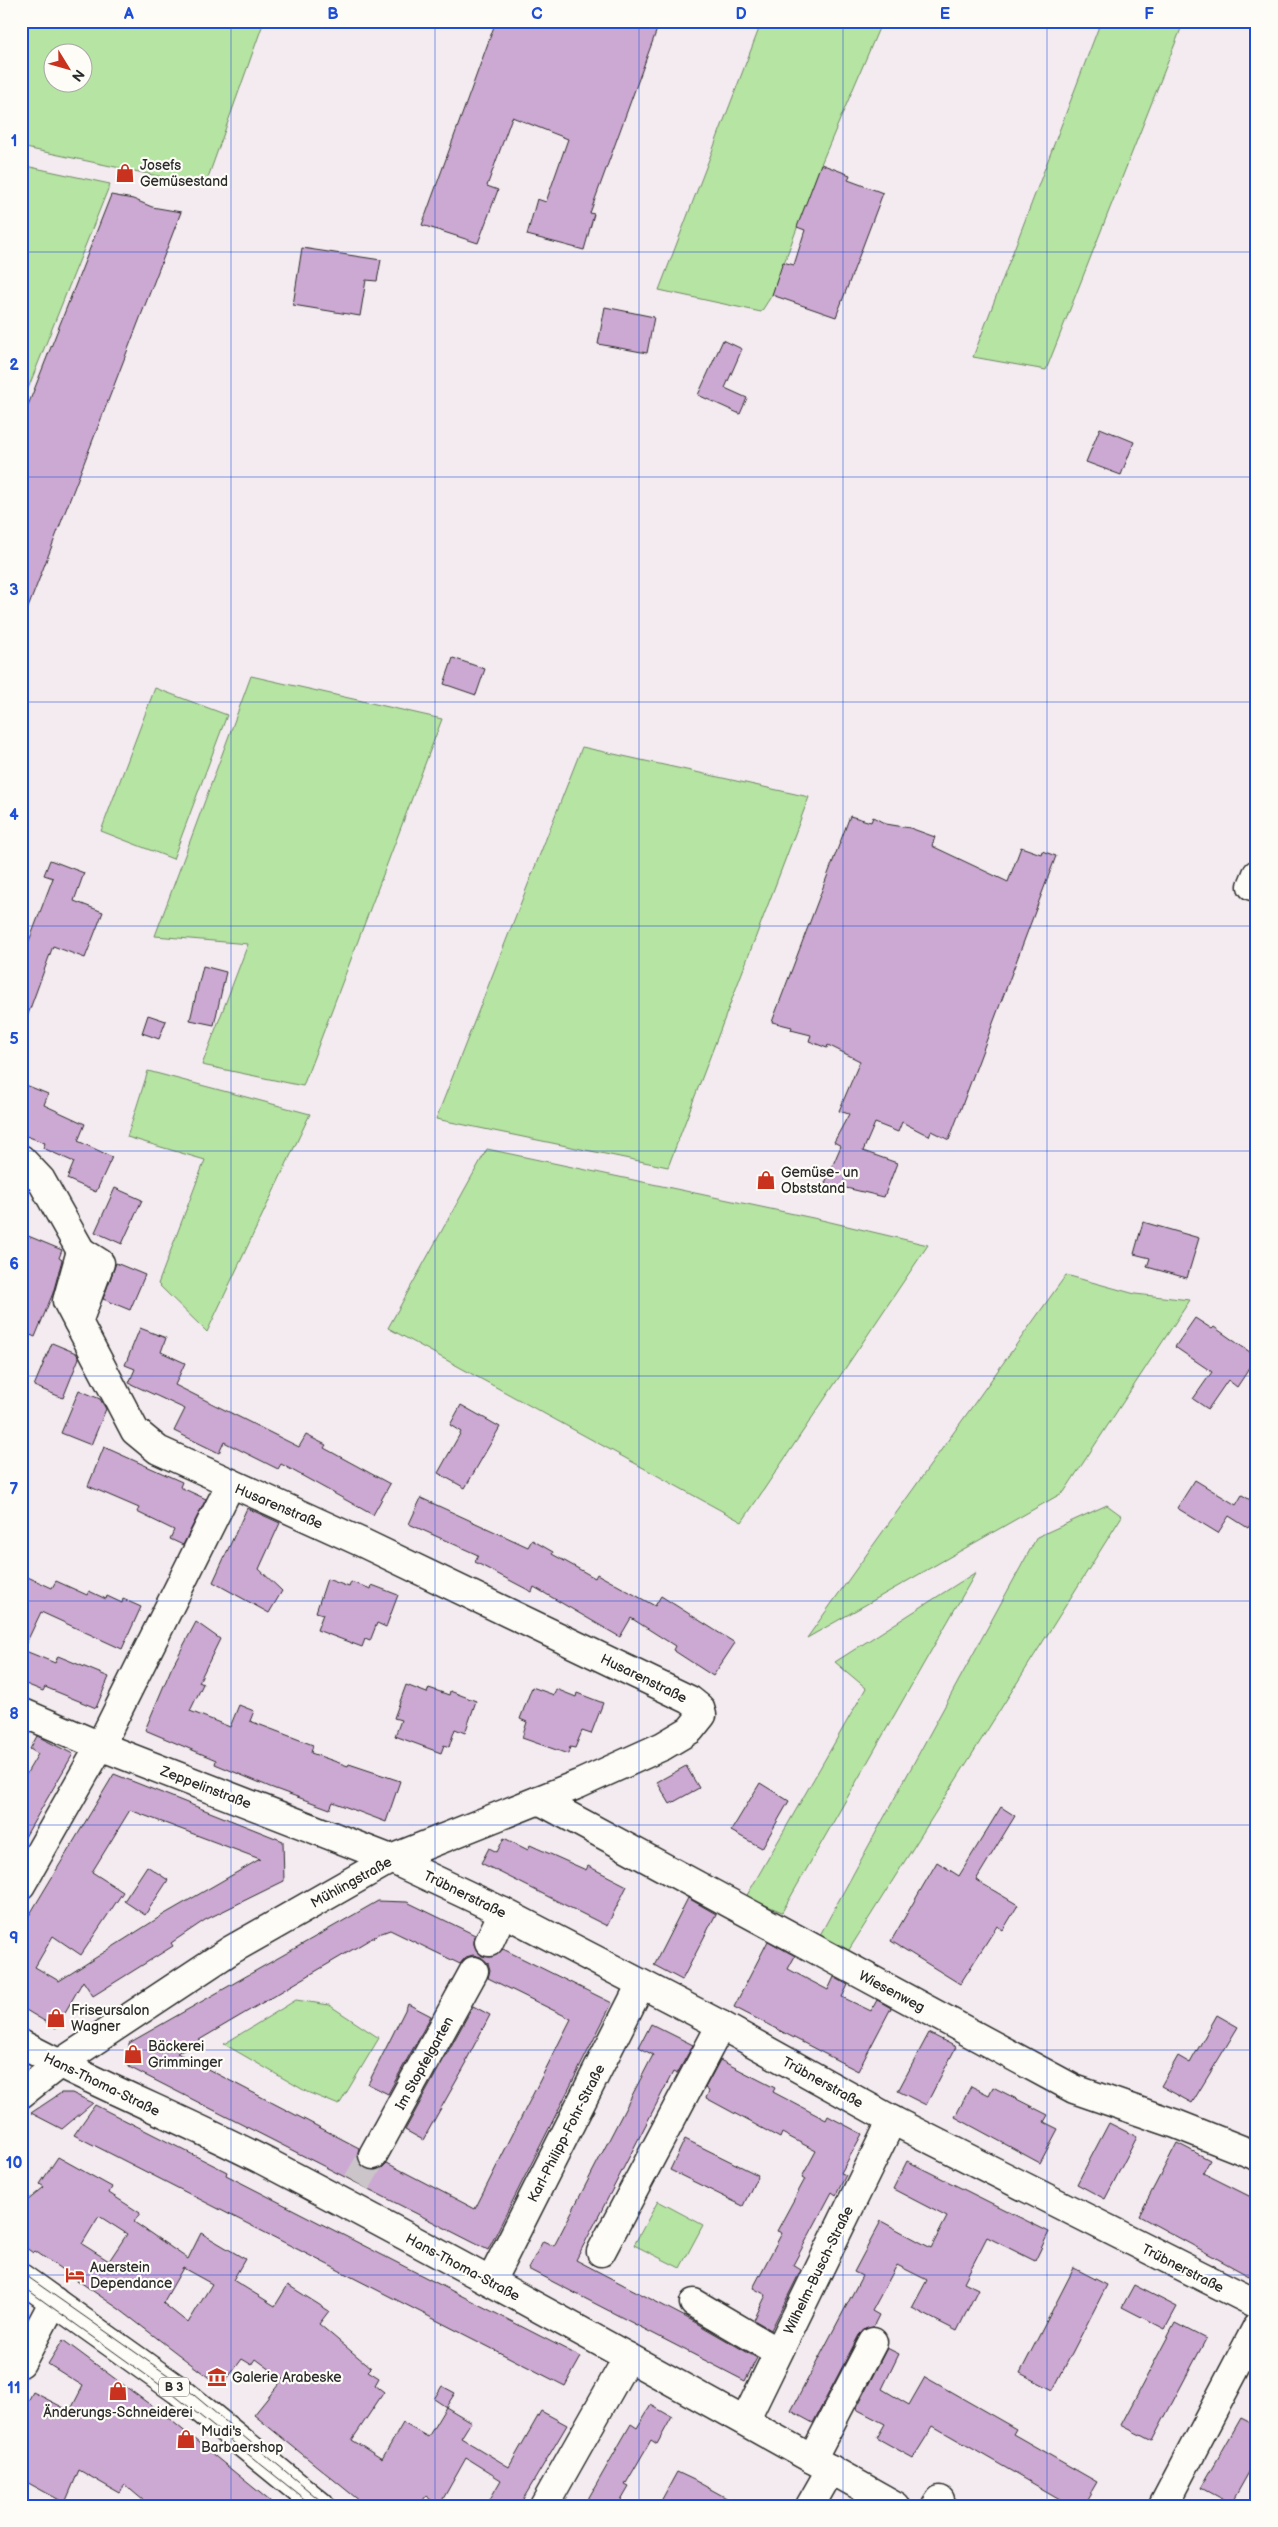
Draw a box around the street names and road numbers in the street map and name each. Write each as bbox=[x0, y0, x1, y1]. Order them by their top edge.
street label: Husarenstraße bbox=[232, 1480, 325, 1533]
street label: Husarenstraße bbox=[598, 1650, 690, 1707]
street label: Zeppelinstraße bbox=[157, 1762, 254, 1813]
street label: Mühlingstraße bbox=[308, 1853, 395, 1912]
street label: Trübnerstraße bbox=[421, 1867, 509, 1922]
street label: Wiesenweg bbox=[856, 1967, 928, 2016]
street label: Im Stopfelgarten bbox=[392, 2013, 457, 2113]
street label: Hans-Thoma-Straße bbox=[41, 2049, 163, 2120]
street label: Trübnerstraße bbox=[779, 2053, 866, 2112]
street label: Karl-Philipp-Fohr-Straße bbox=[524, 2061, 609, 2205]
street label: Wilhelm-Busch-Straße bbox=[780, 2203, 857, 2337]
street label: Hans-Thoma-Straße bbox=[403, 2230, 523, 2305]
street label: Trübnerstraße bbox=[1139, 2240, 1227, 2296]
road number: B 3 bbox=[159, 2378, 189, 2396]

